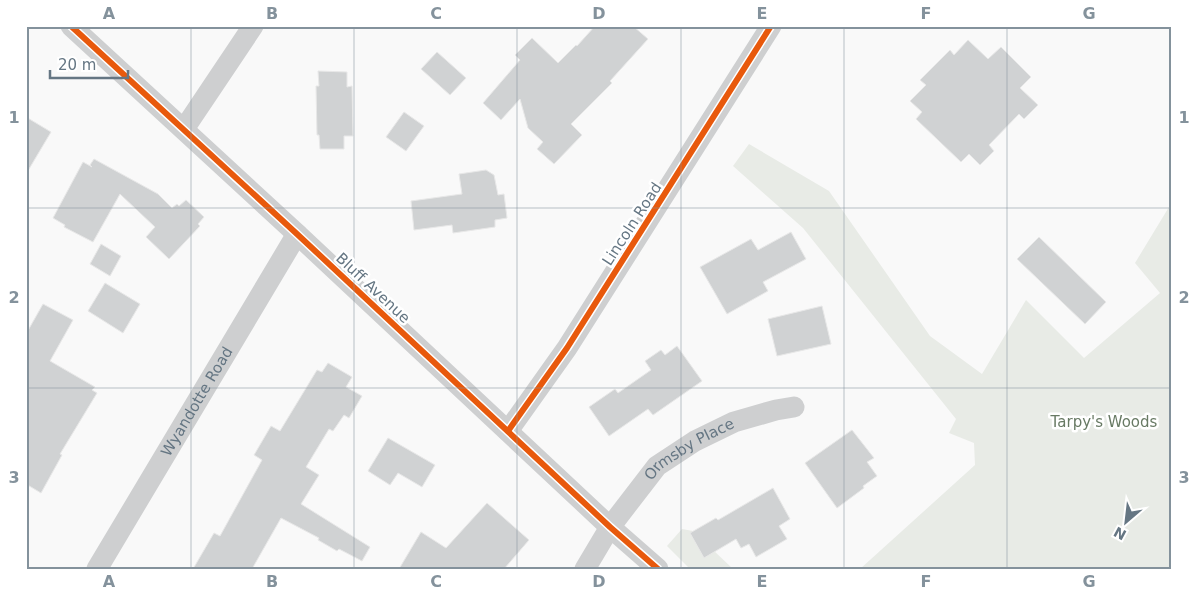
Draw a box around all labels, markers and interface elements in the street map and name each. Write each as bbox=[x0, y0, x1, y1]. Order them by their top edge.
text: A bbox=[103, 4, 116, 23]
text: B bbox=[266, 4, 278, 23]
text: C bbox=[430, 4, 442, 23]
text: D bbox=[592, 4, 606, 23]
text: E bbox=[757, 4, 767, 23]
text: F bbox=[921, 4, 931, 23]
text: G bbox=[1082, 4, 1096, 23]
scale bar bbox=[50, 48, 128, 80]
text: 20 m bbox=[58, 56, 96, 74]
text: 1 bbox=[8, 108, 20, 127]
text: 1 bbox=[1178, 108, 1190, 127]
street label: Lincoln Road bbox=[598, 179, 666, 269]
street label: Bluff Avenue bbox=[332, 249, 414, 327]
text: 2 bbox=[8, 288, 20, 307]
text: 2 bbox=[1178, 288, 1190, 307]
street label: Wyandotte Road bbox=[157, 344, 237, 460]
park label: Tarpy's Woods bbox=[1050, 413, 1158, 431]
street label: Ormsby Place bbox=[640, 414, 737, 484]
text: 3 bbox=[8, 468, 20, 487]
text: 3 bbox=[1178, 468, 1190, 487]
north arrow bbox=[1100, 498, 1150, 548]
text: N bbox=[1111, 524, 1129, 543]
text: A bbox=[103, 572, 116, 591]
text: B bbox=[266, 572, 278, 591]
text: C bbox=[430, 572, 442, 591]
text: D bbox=[592, 572, 606, 591]
text: E bbox=[757, 572, 767, 591]
text: F bbox=[921, 572, 931, 591]
text: G bbox=[1082, 572, 1096, 591]

